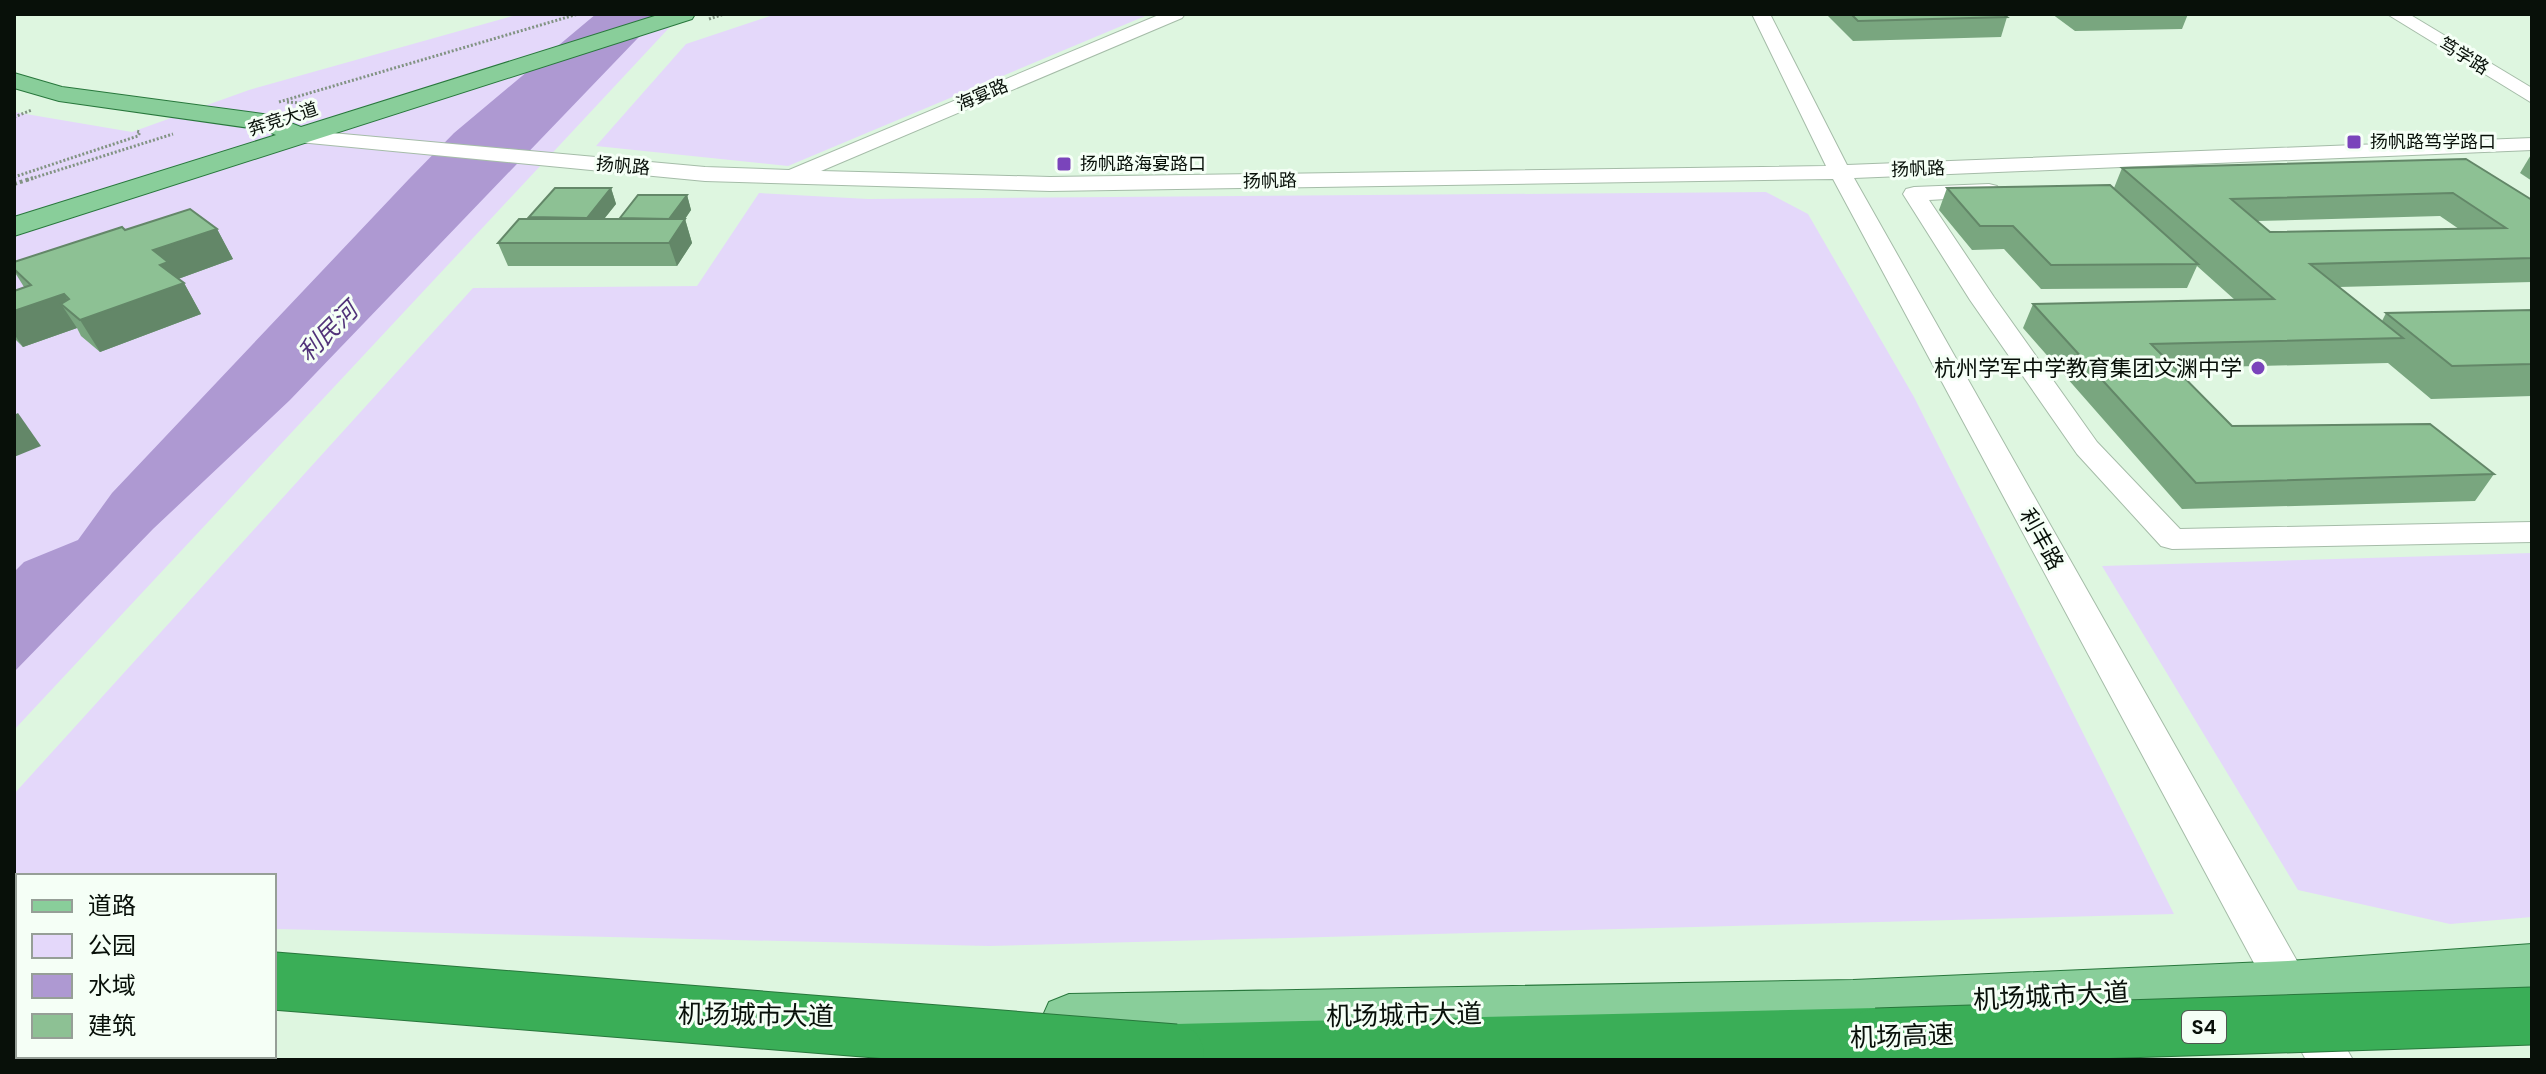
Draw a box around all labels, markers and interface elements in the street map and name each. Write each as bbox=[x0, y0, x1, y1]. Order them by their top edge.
street label: 笃学路 bbox=[2435, 32, 2493, 80]
street label: 海宴路 bbox=[952, 73, 1012, 117]
street label: 奔竞大道 bbox=[245, 96, 321, 142]
place label: 扬帆路笃学路口 bbox=[2370, 130, 2496, 154]
marker: 扬帆路笃学路口 bbox=[2345, 133, 2363, 151]
street label: 扬帆路 bbox=[595, 152, 651, 180]
place label: 扬帆路海宴路口 bbox=[1080, 152, 1206, 176]
marker: 扬帆路海宴路口 bbox=[1055, 155, 1073, 173]
street label: 扬帆路 bbox=[1891, 156, 1945, 182]
street label: 扬帆路 bbox=[1243, 169, 1297, 193]
water label: 利民河 bbox=[291, 292, 367, 368]
place label: 杭州学军中学教育集团文渊中学 bbox=[1934, 354, 2242, 383]
marker: 杭州学军中学教育集团文渊中学 bbox=[2249, 359, 2267, 377]
street label: 利丰路 bbox=[2013, 503, 2070, 575]
legend bbox=[16, 874, 276, 1058]
text: 道路 bbox=[88, 890, 136, 921]
text: 公园 bbox=[88, 930, 136, 961]
text: 水域 bbox=[88, 970, 136, 1001]
street label: 机场城市大道 bbox=[1972, 975, 2130, 1017]
street label: 机场城市大道 bbox=[678, 997, 834, 1033]
street label: 机场城市大道 bbox=[1326, 997, 1482, 1033]
text: 建筑 bbox=[88, 1010, 136, 1041]
road number: S4 bbox=[2182, 1011, 2226, 1043]
street label: 机场高速 bbox=[1849, 1017, 1955, 1055]

